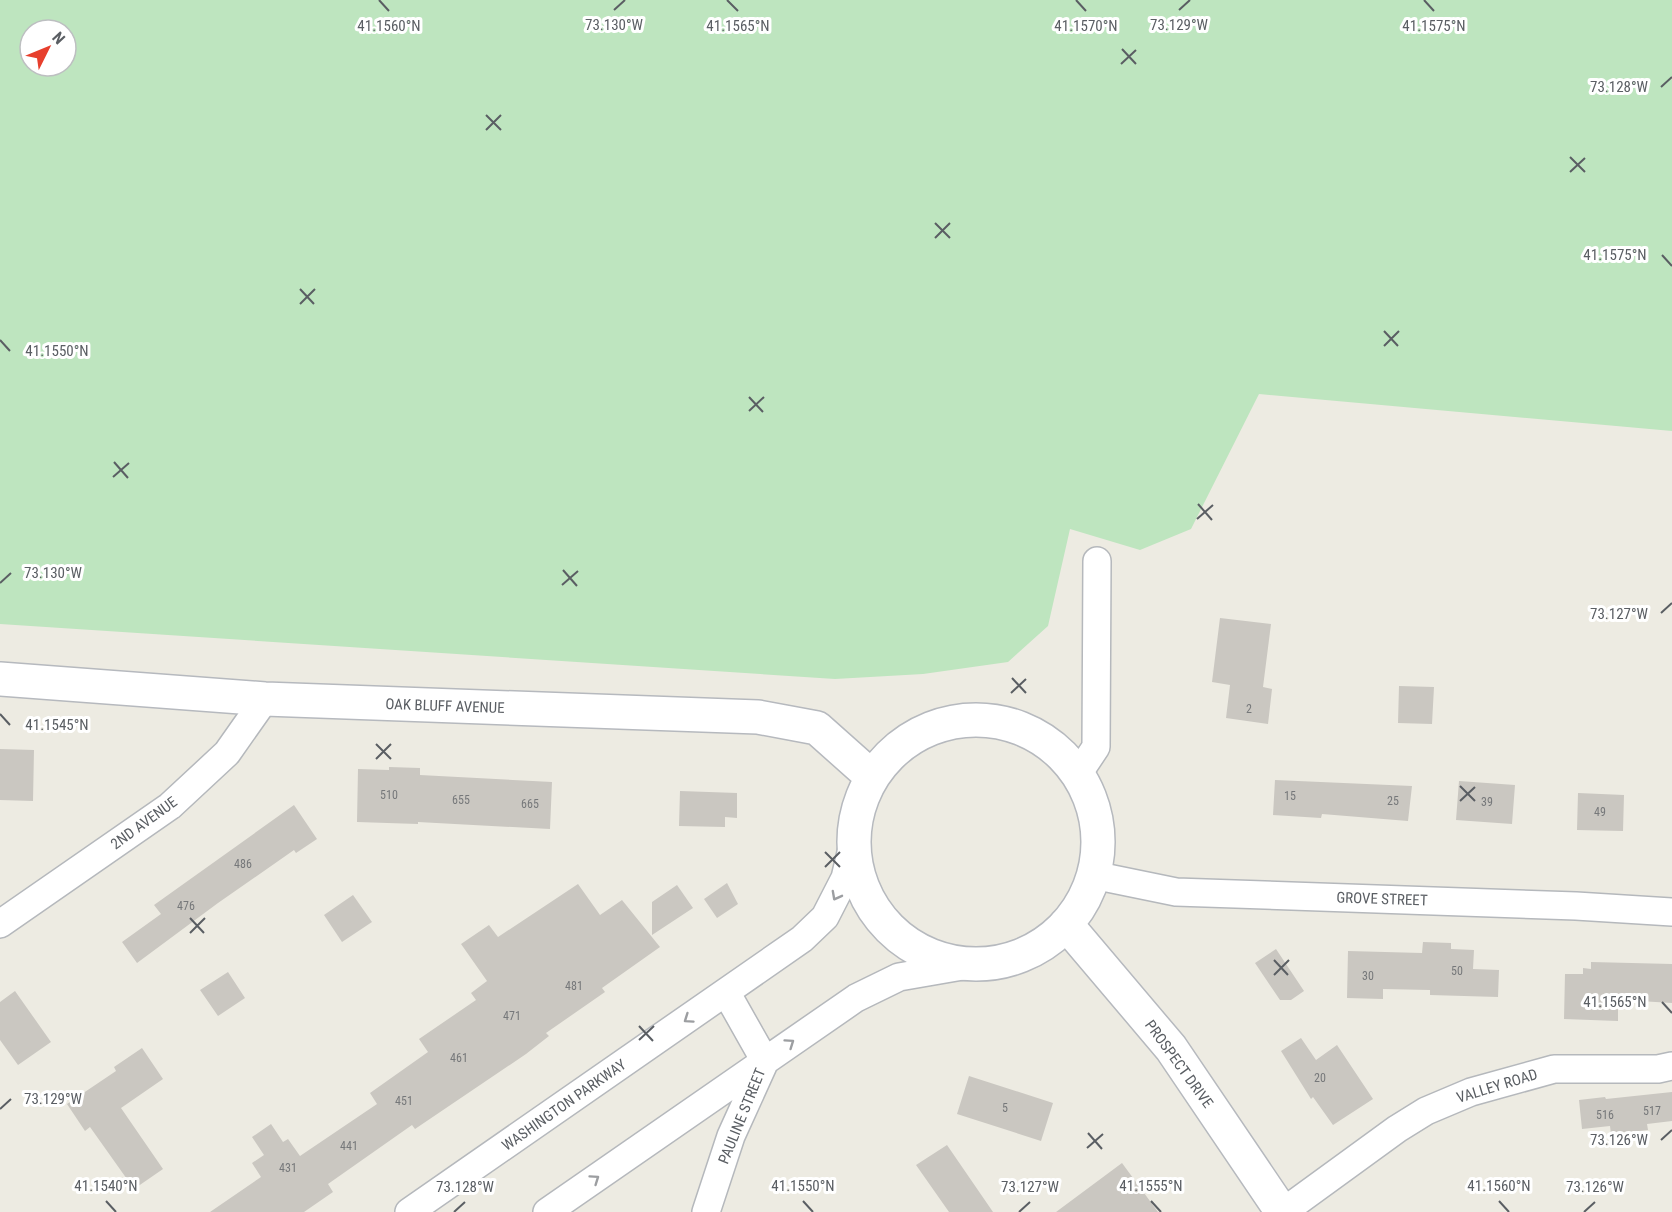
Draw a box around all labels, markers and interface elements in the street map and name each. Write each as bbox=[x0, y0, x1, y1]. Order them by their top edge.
text: 73.130°W bbox=[585, 16, 644, 34]
text: 73.129°W bbox=[1150, 16, 1209, 34]
text: 41.1560°N bbox=[357, 17, 421, 35]
text: 41.1565°N bbox=[706, 17, 770, 35]
text: 41.1570°N bbox=[1054, 17, 1118, 35]
text: 41.1575°N bbox=[1402, 17, 1466, 35]
north arrow bbox=[18, 18, 78, 78]
text: N bbox=[48, 28, 69, 48]
text: 73.128°W bbox=[1590, 78, 1649, 96]
text: 41.1575°N bbox=[1583, 246, 1647, 264]
text: 41.1550°N bbox=[25, 342, 89, 360]
text: 73.130°W bbox=[24, 564, 83, 582]
text: 73.127°W bbox=[1590, 605, 1649, 623]
street label: OAK BLUFF AVENUE bbox=[385, 695, 505, 717]
house number: 2 bbox=[1246, 702, 1252, 716]
text: 41.1545°N bbox=[25, 716, 89, 734]
house number: 510 bbox=[380, 788, 398, 802]
house number: 15 bbox=[1284, 789, 1296, 803]
street label: 2ND AVENUE bbox=[107, 793, 181, 853]
house number: 655 bbox=[452, 793, 470, 807]
house number: 25 bbox=[1387, 794, 1399, 808]
house number: 39 bbox=[1481, 795, 1493, 809]
house number: 665 bbox=[521, 797, 539, 811]
house number: 49 bbox=[1594, 805, 1606, 819]
house number: 486 bbox=[234, 857, 252, 871]
street label: GROVE STREET bbox=[1336, 888, 1428, 910]
one-way arrow bbox=[832, 889, 843, 900]
house number: 476 bbox=[177, 899, 195, 913]
house number: 50 bbox=[1451, 964, 1463, 978]
house number: 30 bbox=[1362, 969, 1374, 983]
house number: 481 bbox=[565, 979, 583, 993]
text: 41.1565°N bbox=[1583, 993, 1647, 1011]
house number: 471 bbox=[503, 1009, 521, 1023]
one-way arrow bbox=[683, 1012, 694, 1023]
street label: PROSPECT DRIVE bbox=[1141, 1017, 1217, 1111]
one-way arrow bbox=[783, 1039, 794, 1050]
house number: 461 bbox=[450, 1051, 468, 1065]
street label: WASHINGTON PARKWAY bbox=[499, 1055, 630, 1155]
street label: PAULINE STREET bbox=[715, 1065, 769, 1167]
street label: VALLEY ROAD bbox=[1454, 1065, 1540, 1107]
house number: 20 bbox=[1314, 1071, 1326, 1085]
text: 73.129°W bbox=[24, 1090, 83, 1108]
house number: 451 bbox=[395, 1094, 413, 1108]
house number: 5 bbox=[1002, 1101, 1008, 1115]
house number: 517 bbox=[1643, 1104, 1661, 1118]
house number: 516 bbox=[1596, 1108, 1614, 1122]
text: 73.126°W bbox=[1590, 1131, 1649, 1149]
house number: 441 bbox=[340, 1139, 358, 1153]
house number: 431 bbox=[279, 1161, 297, 1175]
one-way arrow bbox=[589, 1175, 600, 1186]
text: 41.1540°N bbox=[74, 1177, 138, 1195]
text: 41.1550°N bbox=[771, 1177, 835, 1195]
text: 41.1555°N bbox=[1119, 1177, 1183, 1195]
text: 41.1560°N bbox=[1467, 1177, 1531, 1195]
text: 73.128°W bbox=[436, 1178, 495, 1196]
text: 73.127°W bbox=[1001, 1178, 1060, 1196]
text: 73.126°W bbox=[1566, 1178, 1625, 1196]

